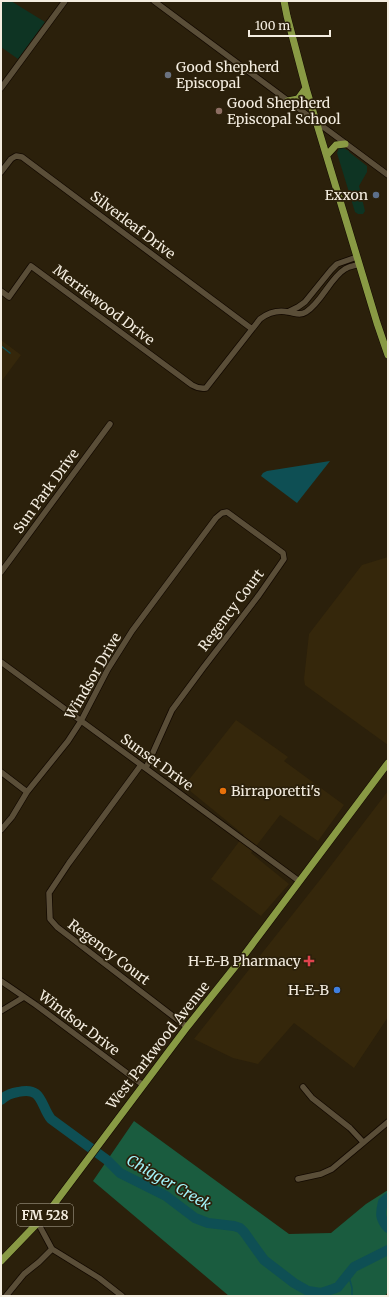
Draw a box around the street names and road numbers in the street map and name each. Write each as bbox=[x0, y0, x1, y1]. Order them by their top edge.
street label: Silverleaf Drive bbox=[87, 187, 179, 263]
street label: Merriewood Drive bbox=[50, 261, 158, 349]
street label: Sun Park Drive bbox=[9, 445, 83, 537]
street label: Regency Court bbox=[194, 565, 268, 655]
street label: Windsor Drive bbox=[60, 629, 125, 723]
street label: Sunset Drive bbox=[117, 730, 197, 794]
street label: Regency Court bbox=[64, 915, 154, 989]
street label: West Parkwood Avenue bbox=[102, 978, 213, 1113]
street label: Windsor Drive bbox=[34, 986, 123, 1059]
road number: FM 528 bbox=[17, 1204, 73, 1226]

